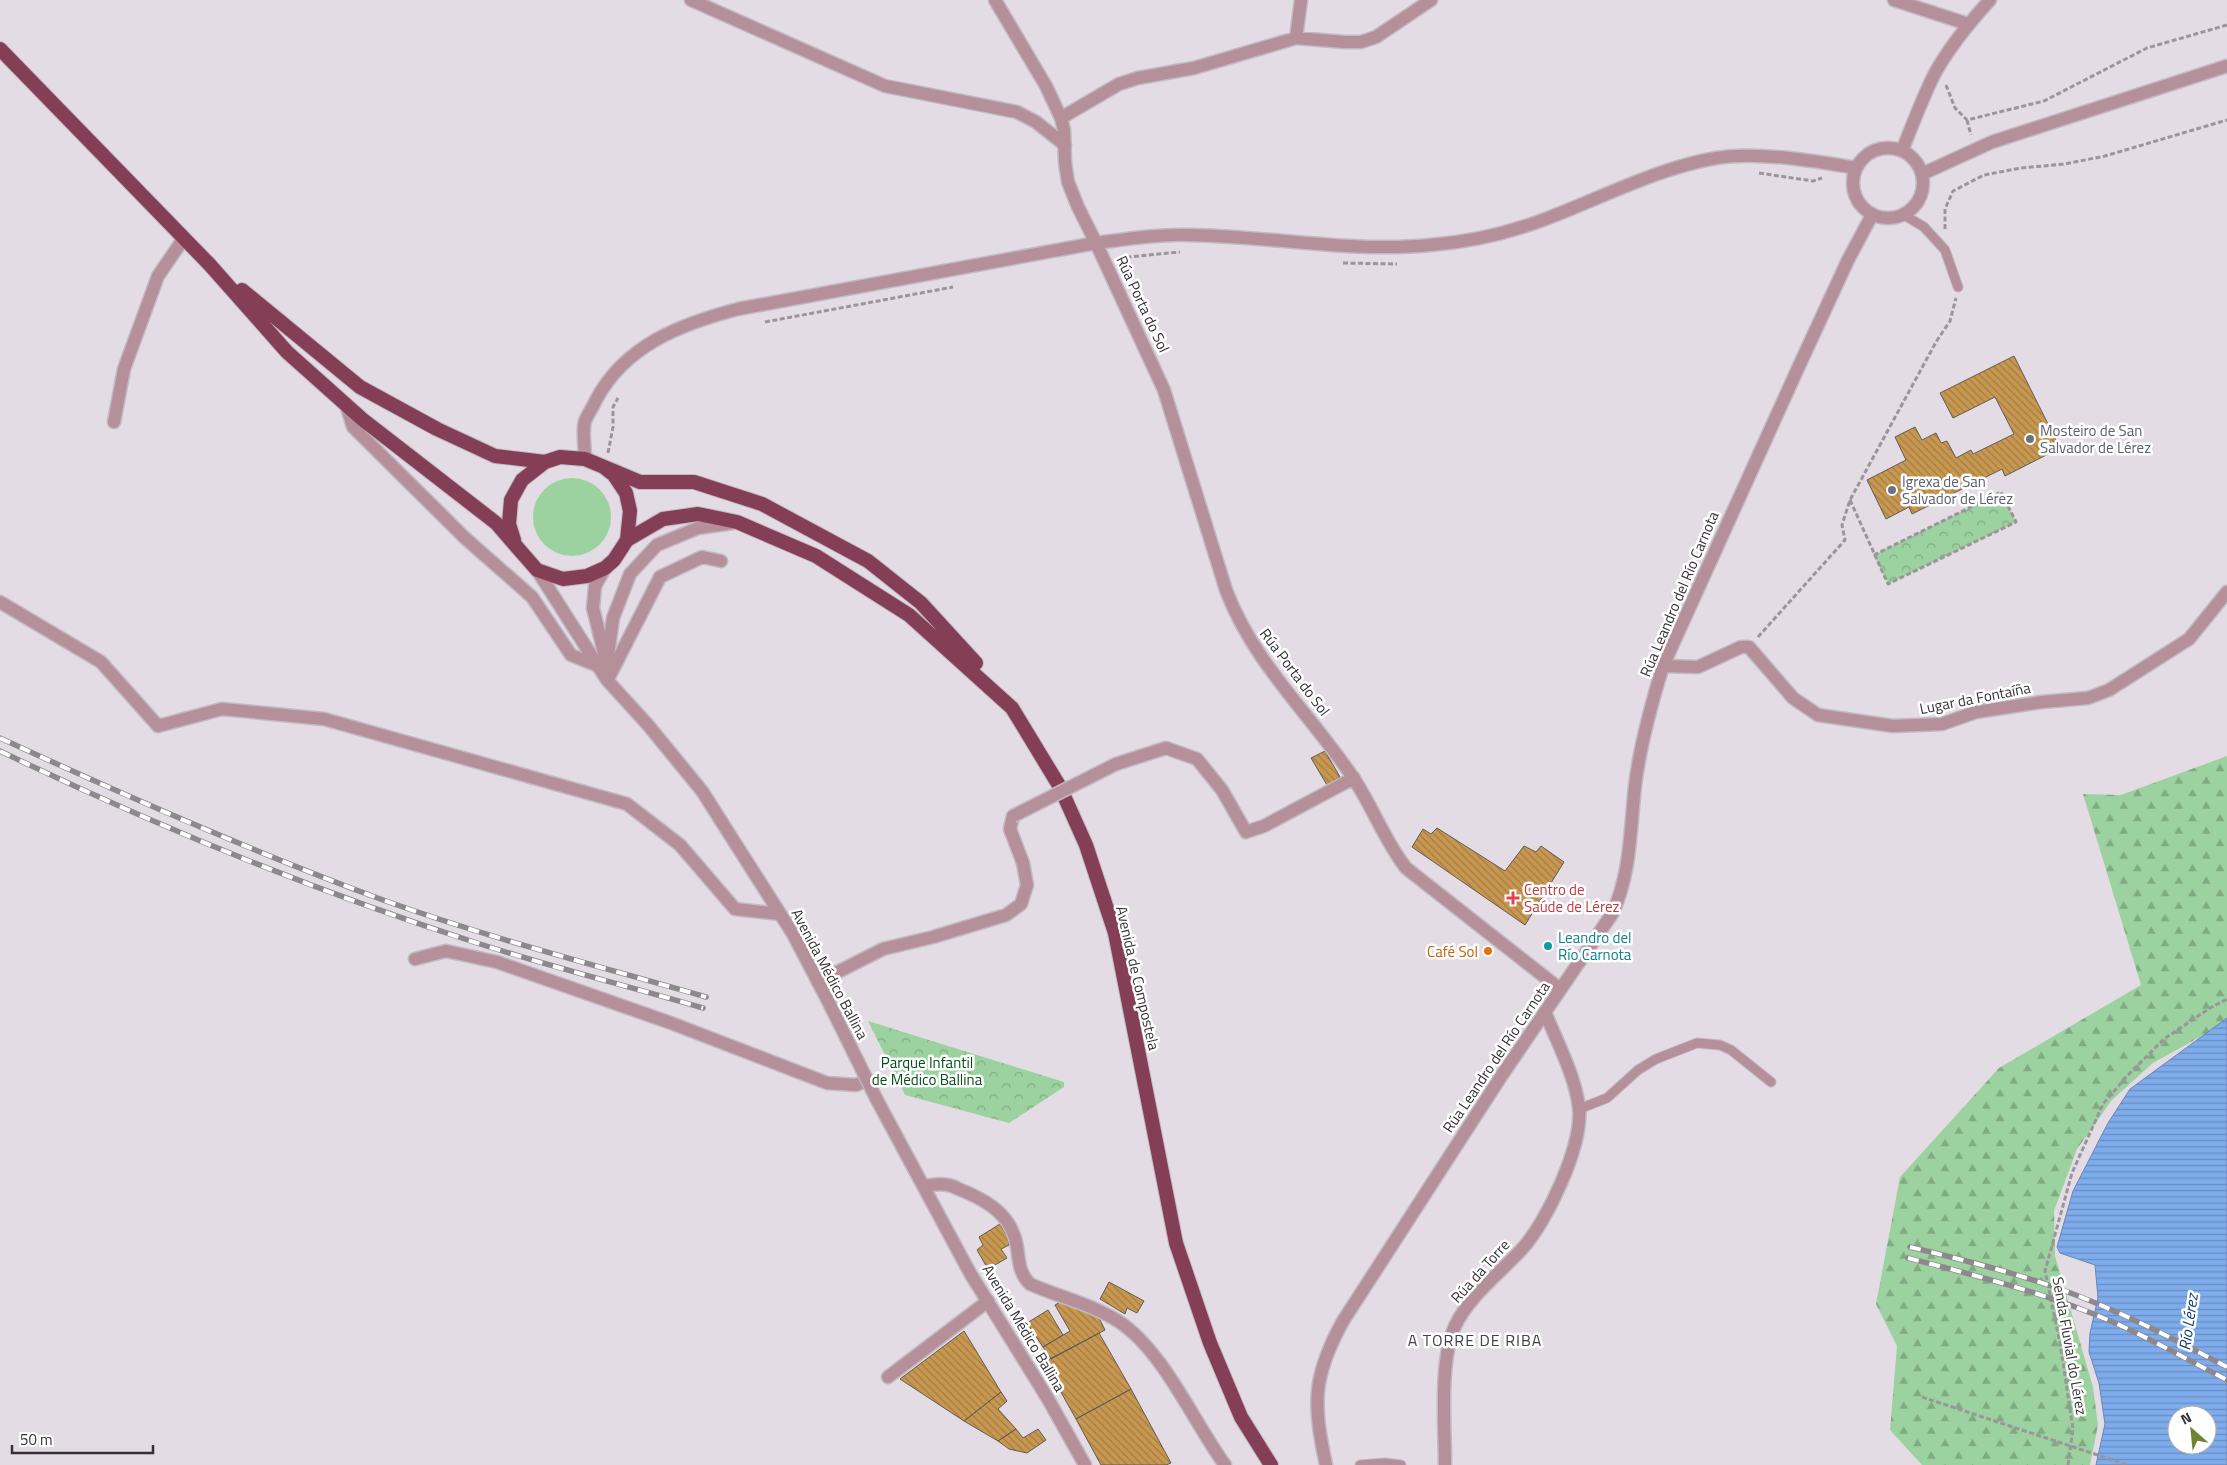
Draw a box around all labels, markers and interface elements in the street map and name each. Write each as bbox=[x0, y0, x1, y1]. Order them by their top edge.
street label: Rúa Porta do Sol bbox=[1110, 252, 1176, 356]
place label: Mosteiro de San Salvador de Lérez bbox=[2040, 419, 2151, 459]
marker: Mosteiro de San Salvador de Lérez bbox=[2024, 433, 2036, 445]
place label: Igrexa de San Salvador de Lérez bbox=[1902, 470, 2013, 510]
marker: Igrexa de San Salvador de Lérez bbox=[1886, 484, 1898, 496]
street label: Rúa Leandro del Río Carnota bbox=[1634, 507, 1725, 680]
street label: Rúa Porta do Sol bbox=[1254, 623, 1336, 721]
street label: Lugar da Fontaíña bbox=[1917, 676, 2033, 720]
place label: Centro de Saúde de Lérez bbox=[1524, 878, 1620, 918]
marker: Centro de Saúde de Lérez bbox=[1506, 891, 1520, 905]
street label: Avenida de Compostela bbox=[1110, 904, 1166, 1053]
street label: Avenida Médico Ballina bbox=[786, 905, 874, 1044]
place label: Leandro del Río Carnota bbox=[1558, 926, 1632, 966]
place label: Café Sol bbox=[1427, 940, 1478, 963]
marker: Leandro del Río Carnota bbox=[1542, 940, 1554, 952]
marker: Café Sol bbox=[1482, 945, 1494, 957]
street label: Rúa Leandro del Río Carnota bbox=[1437, 976, 1556, 1137]
park label: Parque Infantil de Médico Ballina bbox=[872, 1051, 983, 1091]
street label: Rúa da Torre bbox=[1445, 1234, 1515, 1308]
street label: Avenida Médico Ballina bbox=[977, 1260, 1071, 1396]
street label: Senda Fluvial do Lérez bbox=[2047, 1275, 2094, 1417]
water label: Río Lérez bbox=[2172, 1291, 2204, 1352]
district label: A TORRE DE RIBA bbox=[1408, 1328, 1542, 1352]
north arrow bbox=[2167, 1405, 2217, 1455]
text: N bbox=[2177, 1406, 2195, 1430]
scale bar bbox=[12, 1422, 154, 1454]
text: 50 m bbox=[20, 1428, 53, 1451]

